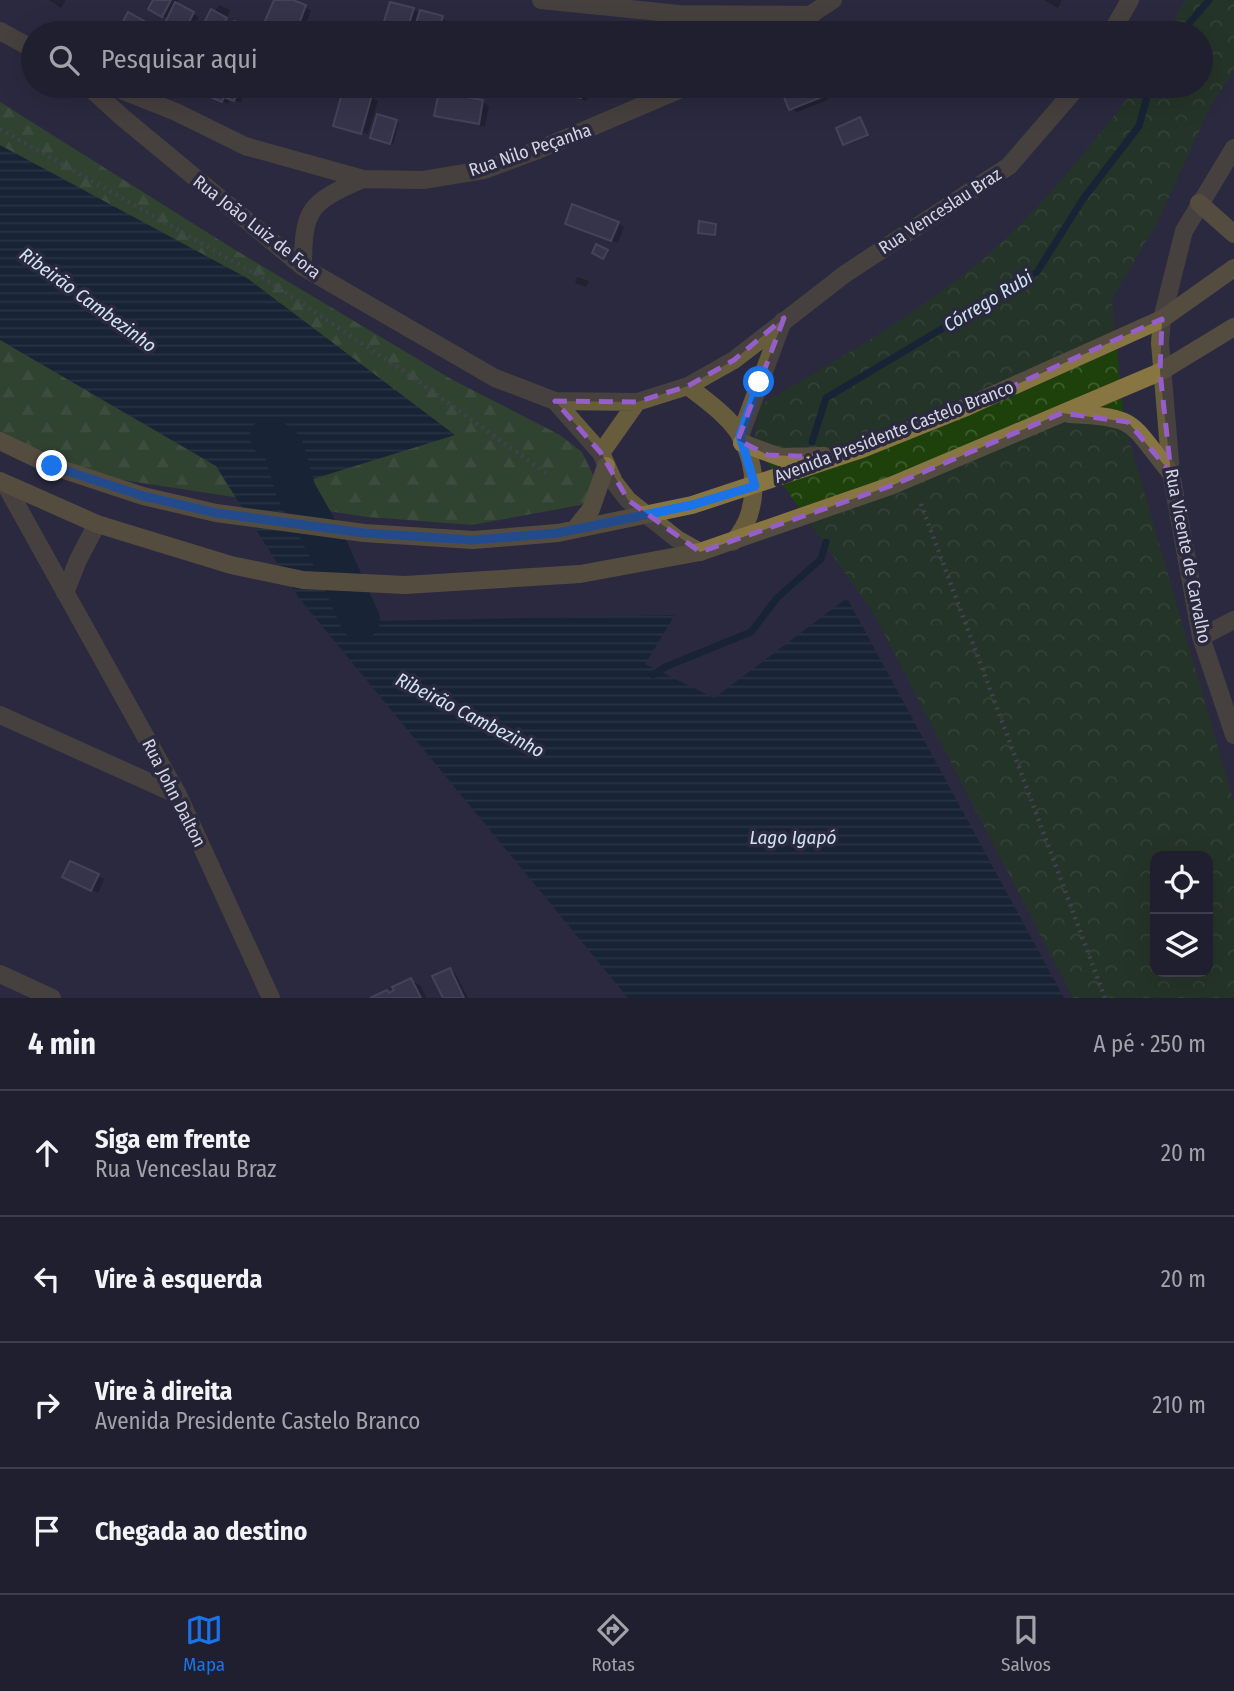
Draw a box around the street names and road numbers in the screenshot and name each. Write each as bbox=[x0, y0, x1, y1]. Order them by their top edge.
street label: Rua Nilo Peçanha bbox=[466, 119, 594, 181]
street label: Rua Venceslau Braz bbox=[874, 163, 1006, 259]
street label: Rua João Luiz de Fora bbox=[189, 170, 325, 284]
street label: Avenida Presidente Castelo Branco bbox=[771, 376, 1017, 488]
street label: Rua Vicente de Carvalho bbox=[1160, 467, 1216, 645]
street label: Rua John Dalton bbox=[137, 735, 211, 851]

